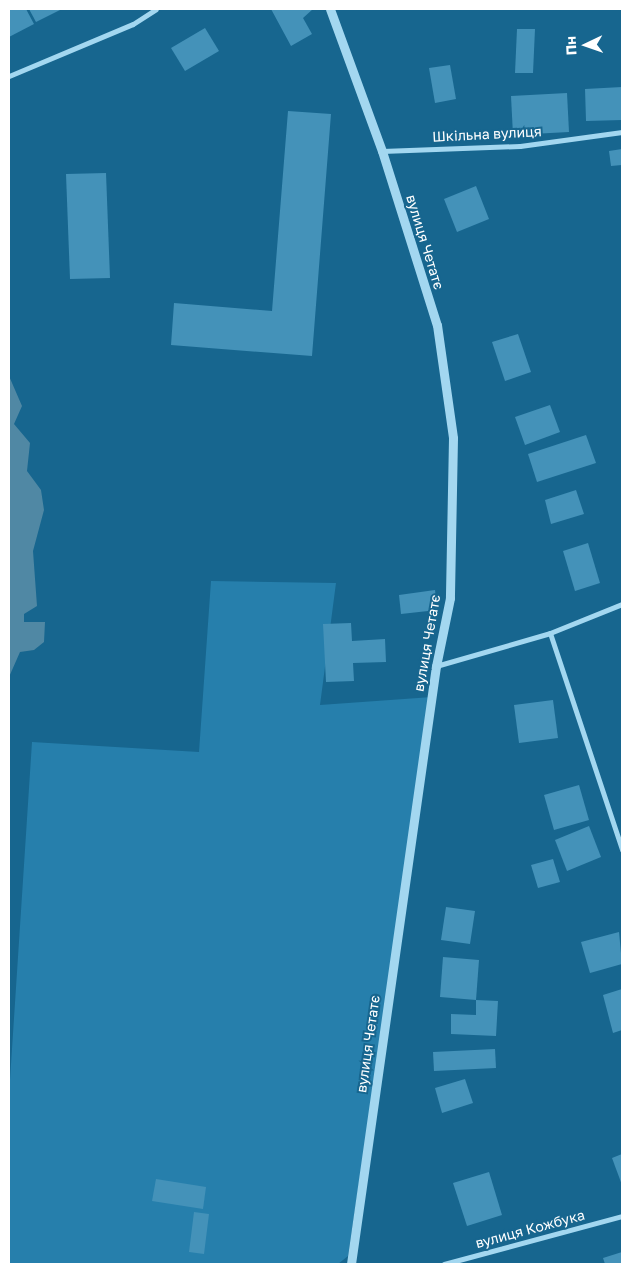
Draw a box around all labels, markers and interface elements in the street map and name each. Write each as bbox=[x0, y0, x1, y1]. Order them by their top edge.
north arrow bbox=[561, 20, 611, 70]
text: Пн bbox=[562, 36, 580, 56]
street label: Шкільна вулиця bbox=[432, 123, 542, 145]
street label: вулиця Четатє bbox=[403, 193, 447, 291]
street label: вулиця Четатє bbox=[410, 593, 444, 693]
street label: вулиця Четатє bbox=[353, 994, 383, 1094]
street label: вулиця Кожбука bbox=[473, 1206, 587, 1252]

